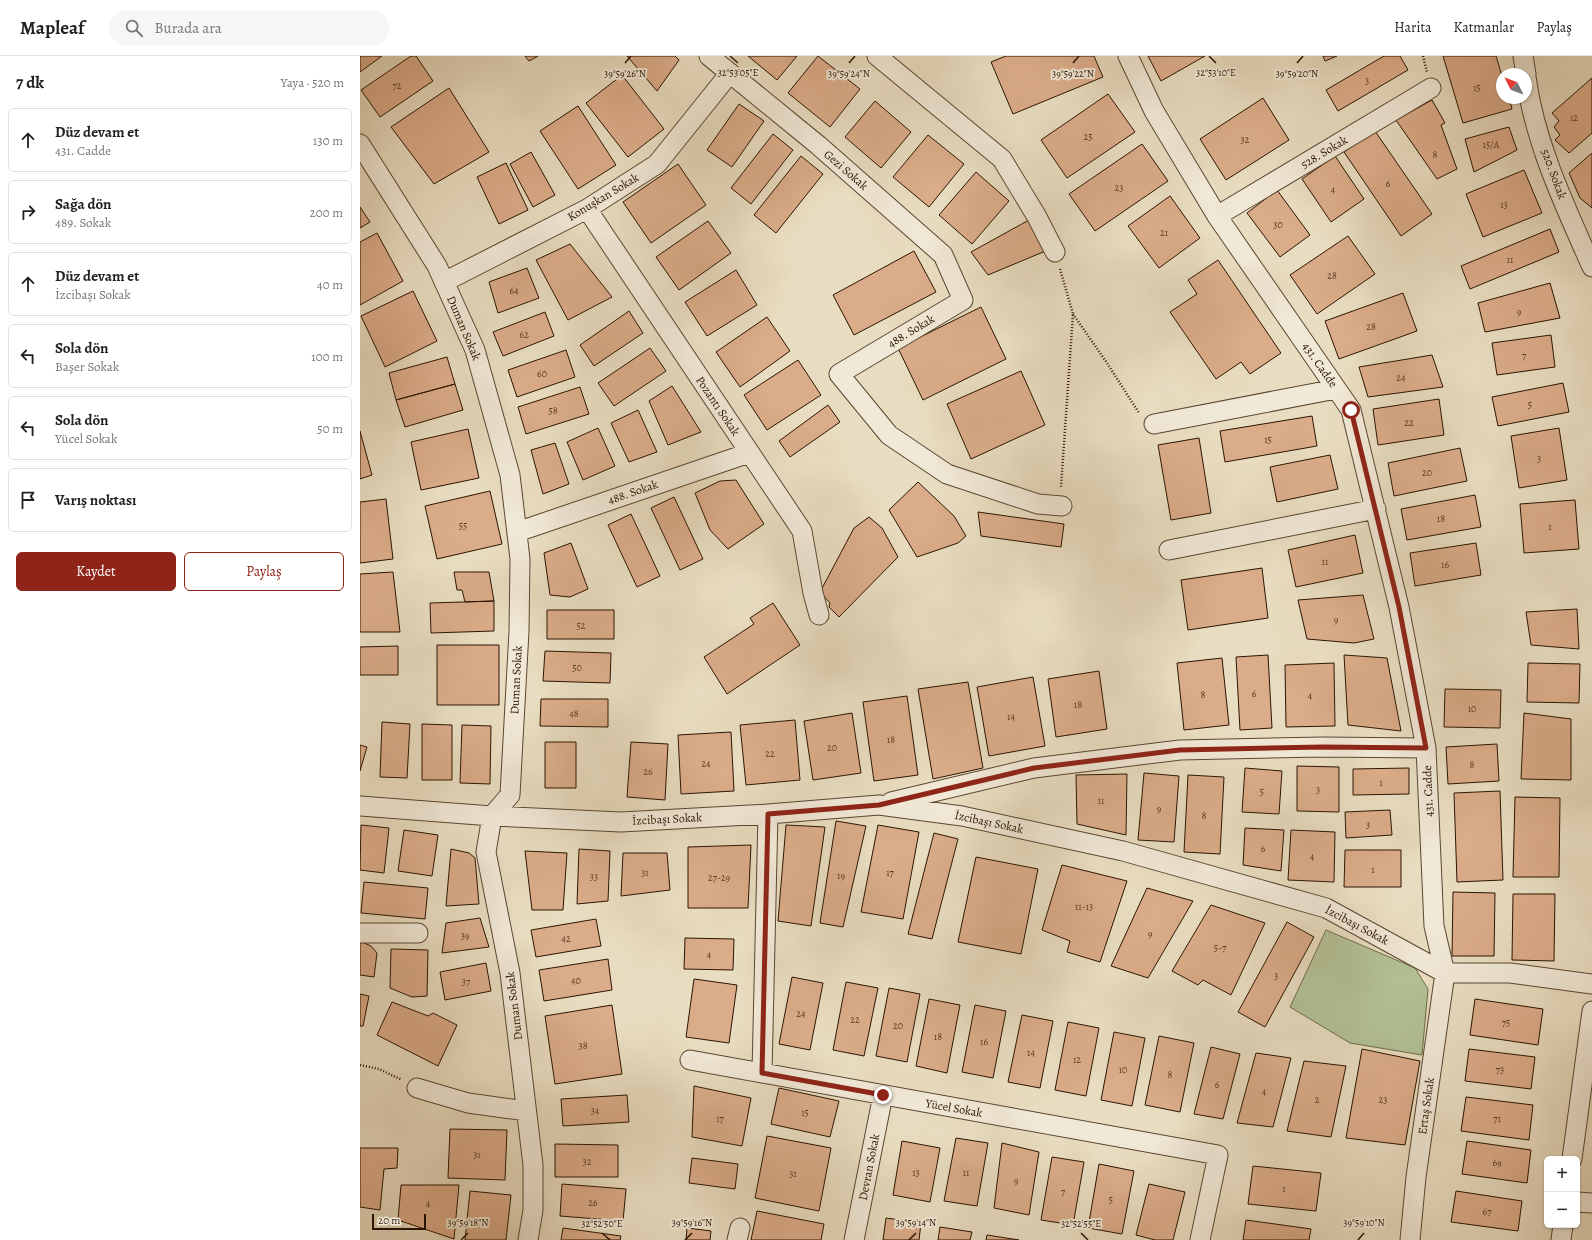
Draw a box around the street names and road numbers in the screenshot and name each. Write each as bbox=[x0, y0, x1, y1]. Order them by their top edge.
street label: 528. Sokak bbox=[1298, 132, 1350, 172]
street label: Gezi Sokak bbox=[820, 146, 872, 194]
street label: 520. Sokak bbox=[1538, 147, 1570, 201]
street label: Konuşkan Sokak bbox=[564, 169, 642, 225]
street label: Duman Sokak bbox=[443, 293, 485, 363]
street label: 488. Sokak bbox=[884, 311, 938, 351]
street label: 431. Cadde bbox=[1299, 339, 1341, 391]
street label: Pozantı Sokak bbox=[692, 373, 744, 439]
street label: 488. Sokak bbox=[606, 476, 660, 508]
street label: Duman Sokak bbox=[506, 645, 526, 715]
street label: 431. Cadde bbox=[1419, 765, 1437, 817]
street label: İzcibaşı Sokak bbox=[953, 807, 1025, 837]
street label: İzcibaşı Sokak bbox=[632, 809, 702, 829]
street label: İzcibaşı Sokak bbox=[1322, 902, 1392, 949]
street label: Duman Sokak bbox=[502, 971, 526, 1041]
street label: Ertaş Sokak bbox=[1414, 1076, 1438, 1136]
street label: Yücel Sokak bbox=[923, 1095, 984, 1121]
street label: Devran Sokak bbox=[855, 1132, 883, 1202]

